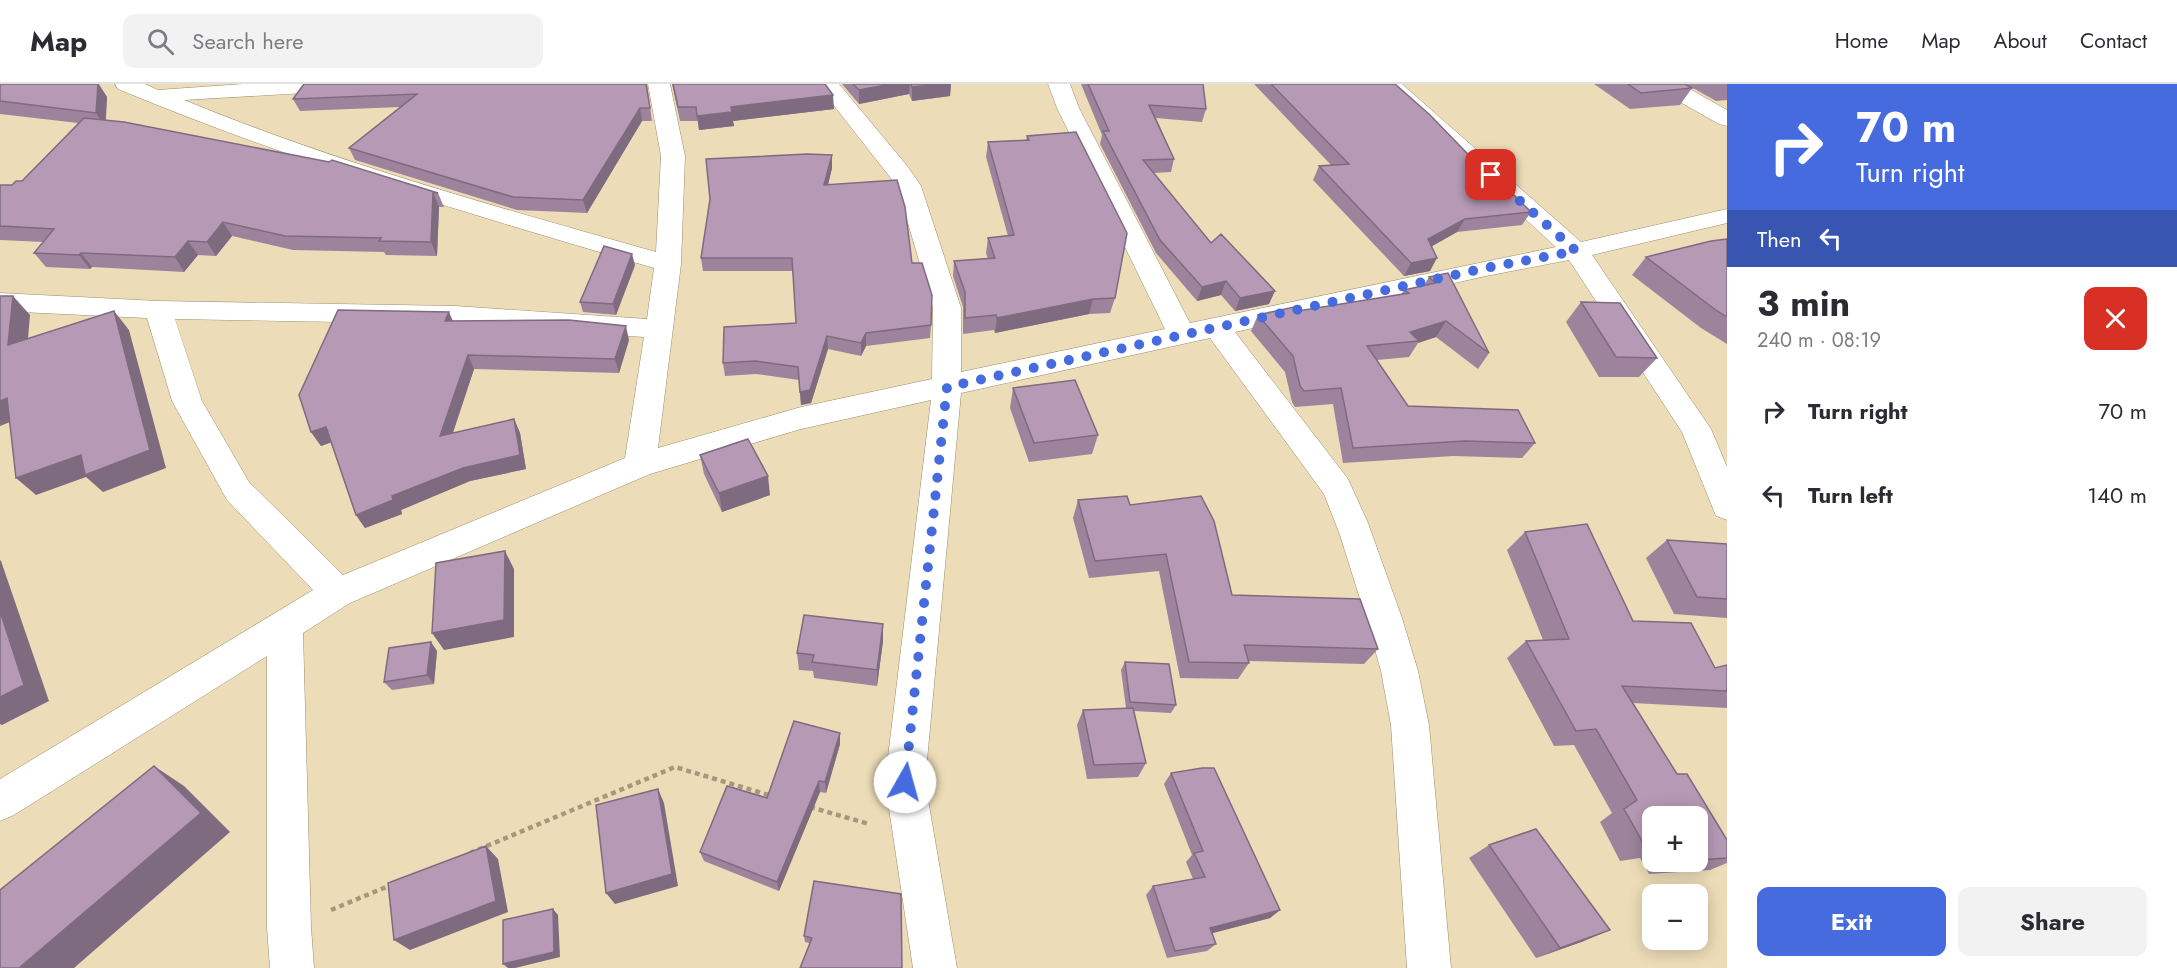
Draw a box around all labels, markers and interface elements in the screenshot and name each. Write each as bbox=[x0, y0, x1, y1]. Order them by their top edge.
search box bbox=[123, 14, 543, 68]
text: Map bbox=[30, 21, 87, 62]
icon: search bbox=[144, 25, 177, 58]
text: Search here bbox=[192, 25, 304, 57]
text: Home bbox=[1835, 26, 1888, 56]
text: Map bbox=[1921, 26, 1961, 56]
text: About bbox=[1994, 26, 2047, 56]
text: Contact bbox=[2080, 26, 2147, 56]
text: 70 m bbox=[1856, 97, 1956, 158]
icon: right bbox=[1757, 108, 1835, 186]
pin bbox=[1465, 149, 1516, 200]
text: Turn right bbox=[1856, 153, 1964, 192]
icon: arrive bbox=[1474, 158, 1507, 191]
icon: left bbox=[1814, 222, 1847, 255]
text: Then bbox=[1757, 223, 1802, 255]
text: 3 min bbox=[1757, 277, 1850, 329]
button: close bbox=[2084, 287, 2147, 350]
text: 240 m · 08:19 bbox=[1757, 326, 1881, 355]
icon: right bbox=[1757, 395, 1790, 428]
text: Turn right bbox=[1808, 395, 1908, 427]
text: 70 m bbox=[2098, 395, 2147, 427]
icon: left bbox=[1757, 479, 1790, 512]
text: Turn left bbox=[1808, 479, 1893, 511]
text: 140 m bbox=[2087, 479, 2147, 511]
position arrow bbox=[873, 750, 937, 814]
map controls bbox=[1642, 806, 1708, 950]
button: + bbox=[1642, 806, 1708, 872]
button: − bbox=[1642, 884, 1708, 950]
button: Exit bbox=[1757, 887, 1946, 956]
button: Share bbox=[1958, 887, 2147, 956]

